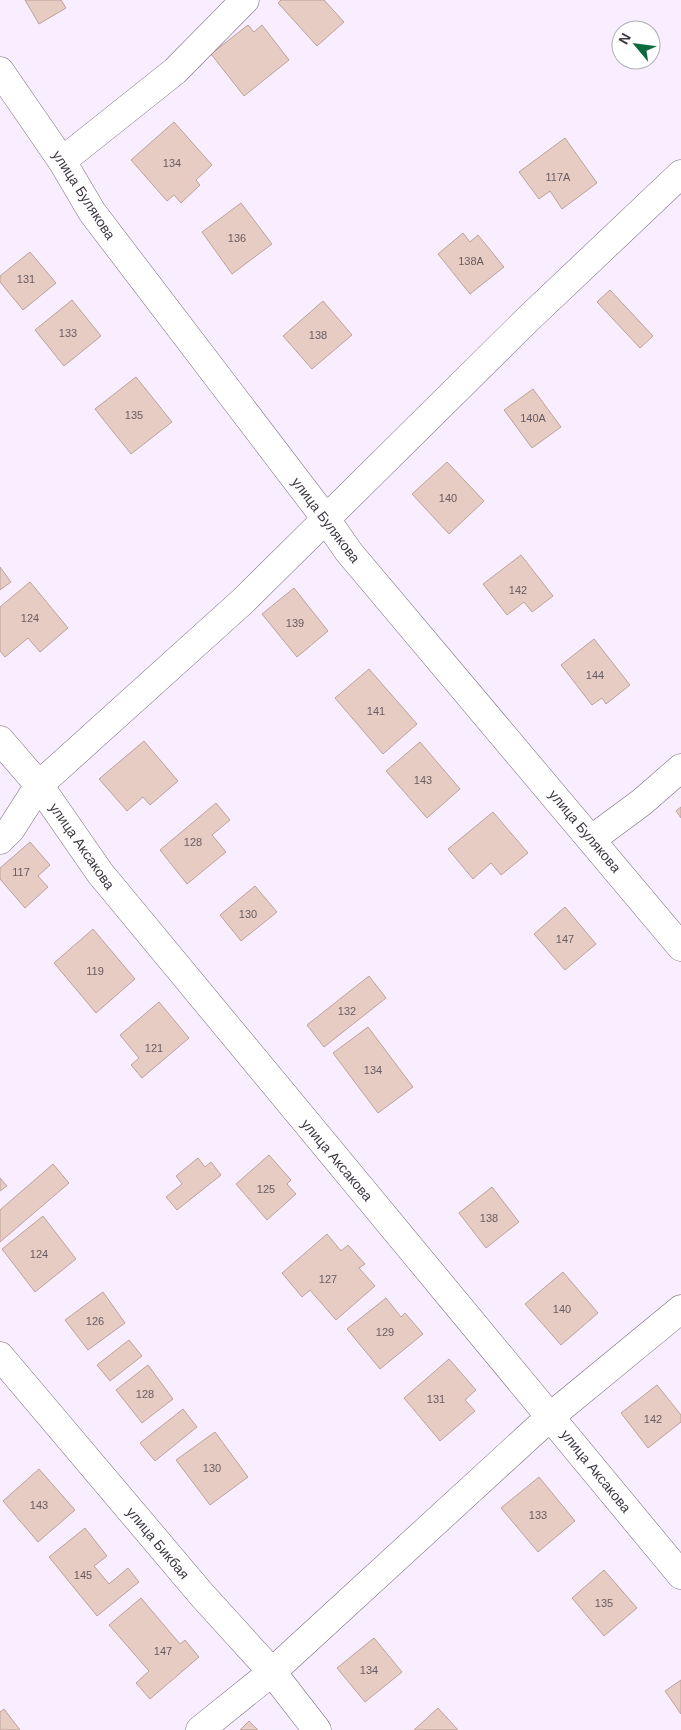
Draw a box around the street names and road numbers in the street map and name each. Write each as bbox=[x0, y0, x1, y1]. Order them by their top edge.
street label: улица Булякова bbox=[49, 148, 119, 243]
street label: улица Булякова bbox=[289, 474, 363, 566]
street label: улица Булякова bbox=[546, 786, 624, 876]
street label: улица Аксакова bbox=[46, 800, 118, 893]
street label: улица Аксакова bbox=[298, 1116, 376, 1204]
street label: улица Аксакова bbox=[558, 1426, 634, 1516]
street label: улица Бикбая bbox=[123, 1504, 193, 1582]

